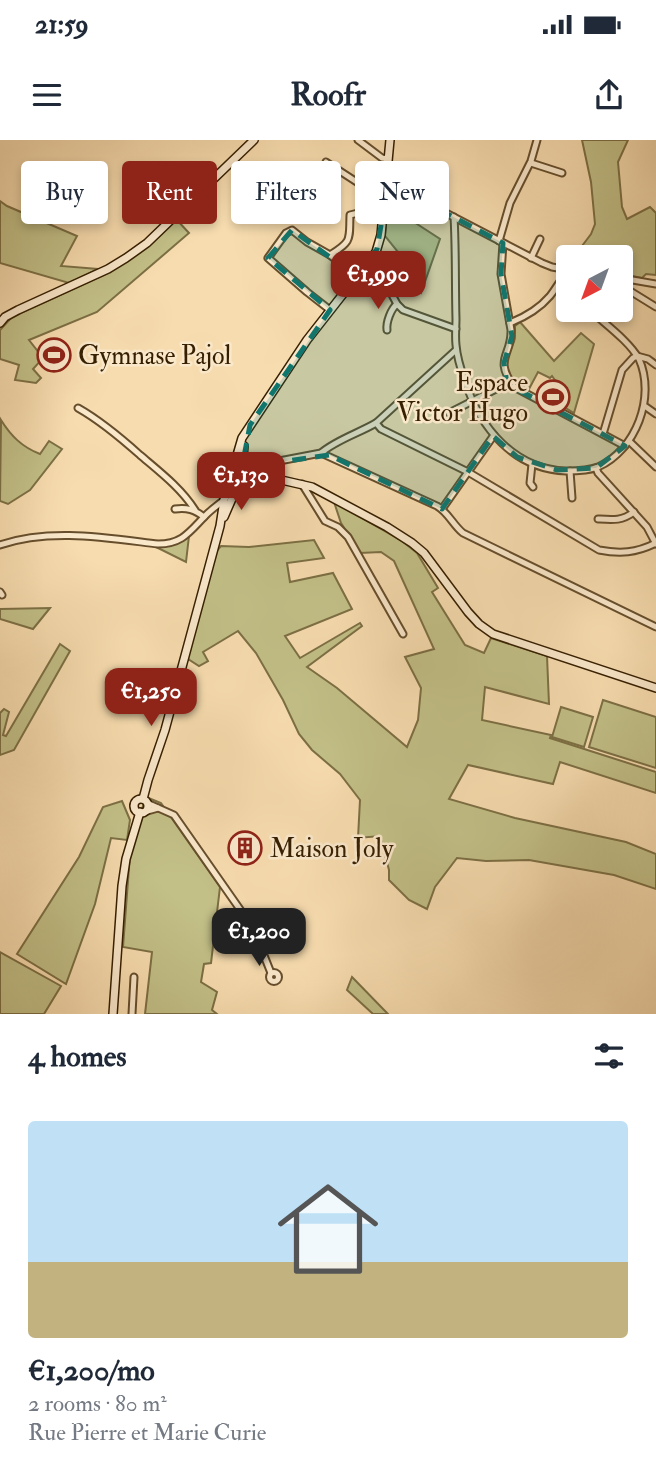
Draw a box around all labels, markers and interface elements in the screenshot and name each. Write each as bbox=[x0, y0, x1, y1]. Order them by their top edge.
text: 21:59 bbox=[35, 9, 89, 41]
text: Roofr bbox=[290, 75, 366, 115]
icon: menu bbox=[28, 76, 66, 114]
icon: share bbox=[590, 76, 628, 114]
chip: Buy bbox=[21, 161, 108, 224]
chip: Rent bbox=[122, 161, 217, 224]
chip: Filters bbox=[231, 161, 341, 224]
chip: New bbox=[355, 161, 449, 224]
north arrow bbox=[556, 245, 634, 322]
map controls bbox=[556, 245, 633, 322]
pin: €1,990 bbox=[321, 251, 435, 311]
text: €1,990 bbox=[347, 259, 409, 288]
sports icon: Gymnase Pajol bbox=[35, 336, 73, 374]
place label: Gymnase Pajol bbox=[78, 340, 232, 372]
place label: Espace Victor Hugo bbox=[397, 367, 528, 429]
sports icon: Espace Victor Hugo bbox=[534, 378, 572, 416]
pin: €1,130 bbox=[184, 452, 298, 512]
text: €1,130 bbox=[213, 460, 269, 489]
pin: €1,250 bbox=[94, 668, 208, 728]
text: €1,250 bbox=[121, 676, 181, 705]
building icon: Maison Joly bbox=[226, 829, 264, 867]
place label: Maison Joly bbox=[270, 833, 394, 865]
pin: €1,200 bbox=[202, 908, 316, 968]
text: €1,200 bbox=[228, 916, 290, 945]
icon: filters bbox=[590, 1037, 628, 1075]
text: 4 homes bbox=[28, 1038, 127, 1075]
icon: home bbox=[265, 1166, 391, 1292]
text: €1,200/mo bbox=[28, 1352, 155, 1389]
text: 2 rooms · 80 m² bbox=[28, 1389, 167, 1418]
text: Rue Pierre et Marie Curie bbox=[28, 1418, 266, 1447]

